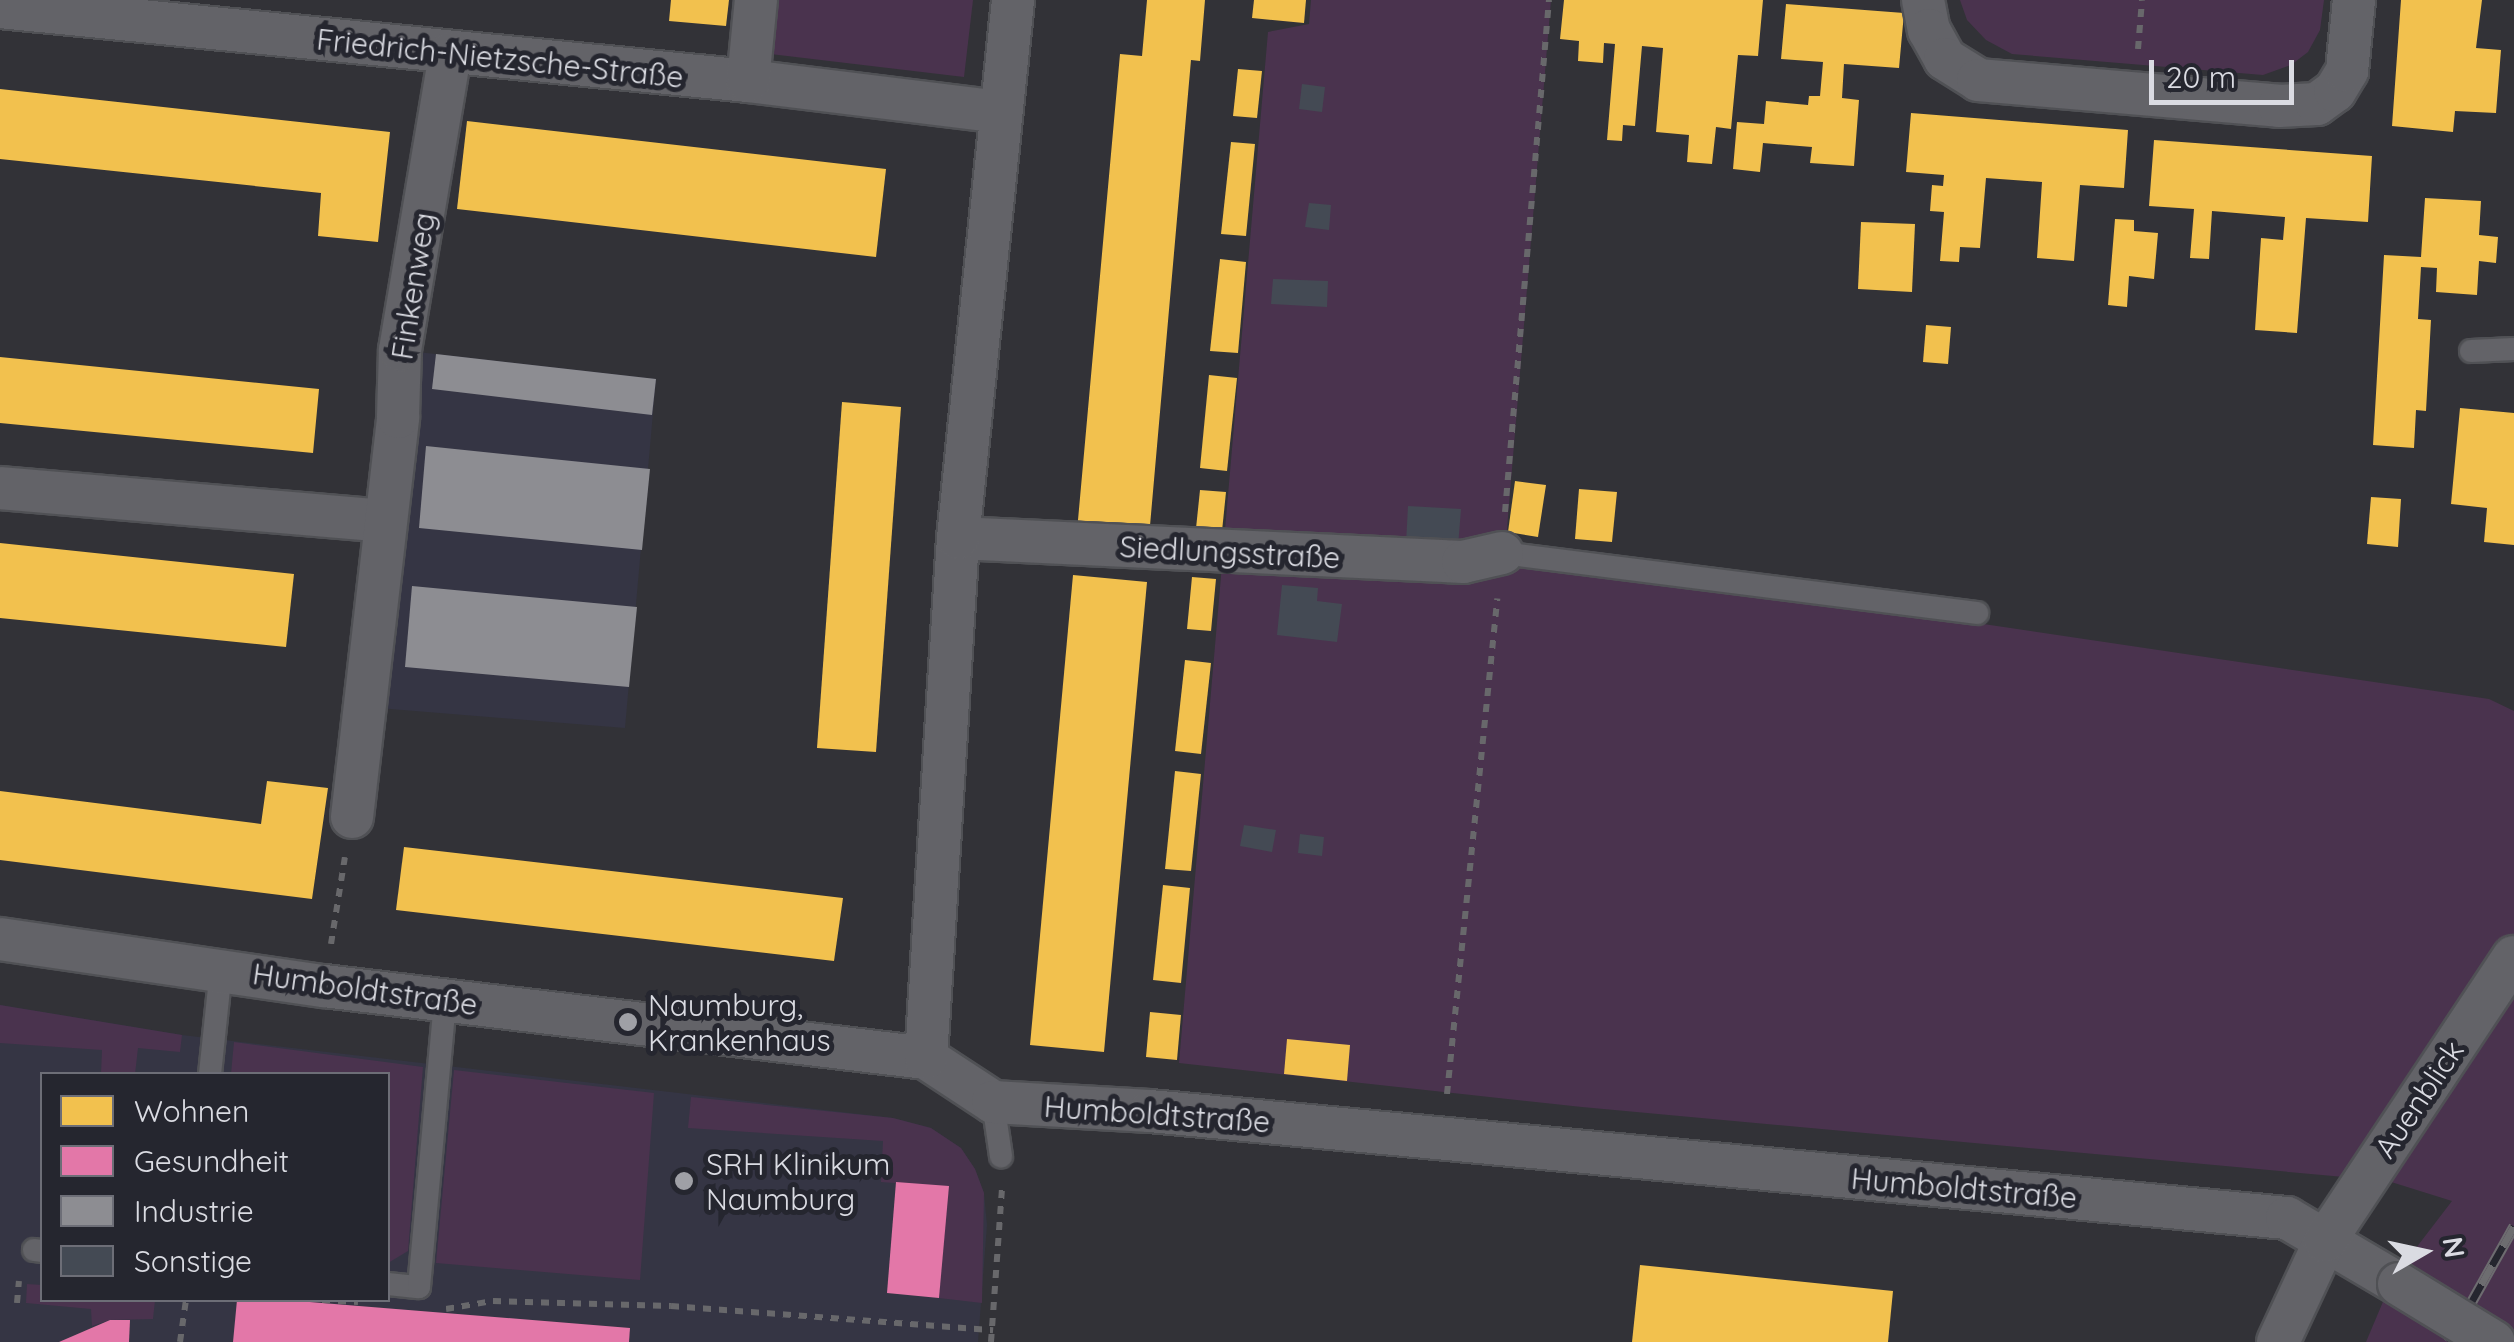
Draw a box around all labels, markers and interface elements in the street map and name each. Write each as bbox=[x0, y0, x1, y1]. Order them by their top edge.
street label: Friedrich-Nietzsche-Straße bbox=[315, 21, 685, 95]
scale bar bbox=[2154, 40, 2299, 102]
text: 20 m bbox=[2166, 58, 2236, 96]
street label: Finkenweg bbox=[384, 210, 442, 362]
street label: Siedlungsstraße bbox=[1119, 528, 1341, 576]
street label: Humboldtstraße bbox=[250, 955, 480, 1023]
place label: Naumburg, Krankenhaus bbox=[648, 987, 830, 1058]
marker: Naumburg, Krankenhaus bbox=[617, 1011, 639, 1033]
street label: Auenblick bbox=[2367, 1034, 2471, 1164]
legend bbox=[40, 1072, 390, 1302]
street label: Humboldtstraße bbox=[1043, 1088, 1271, 1140]
text: Wohnen bbox=[134, 1092, 249, 1130]
text: Gesundheit bbox=[134, 1142, 289, 1180]
place label: SRH Klinikum Naumburg bbox=[706, 1146, 890, 1216]
street label: Humboldtstraße bbox=[1850, 1160, 2078, 1216]
marker: SRH Klinikum Naumburg bbox=[671, 1168, 697, 1194]
text: Industrie bbox=[134, 1192, 254, 1230]
north arrow bbox=[2374, 1202, 2474, 1302]
text: N bbox=[2435, 1234, 2473, 1260]
text: Sonstige bbox=[134, 1242, 252, 1280]

